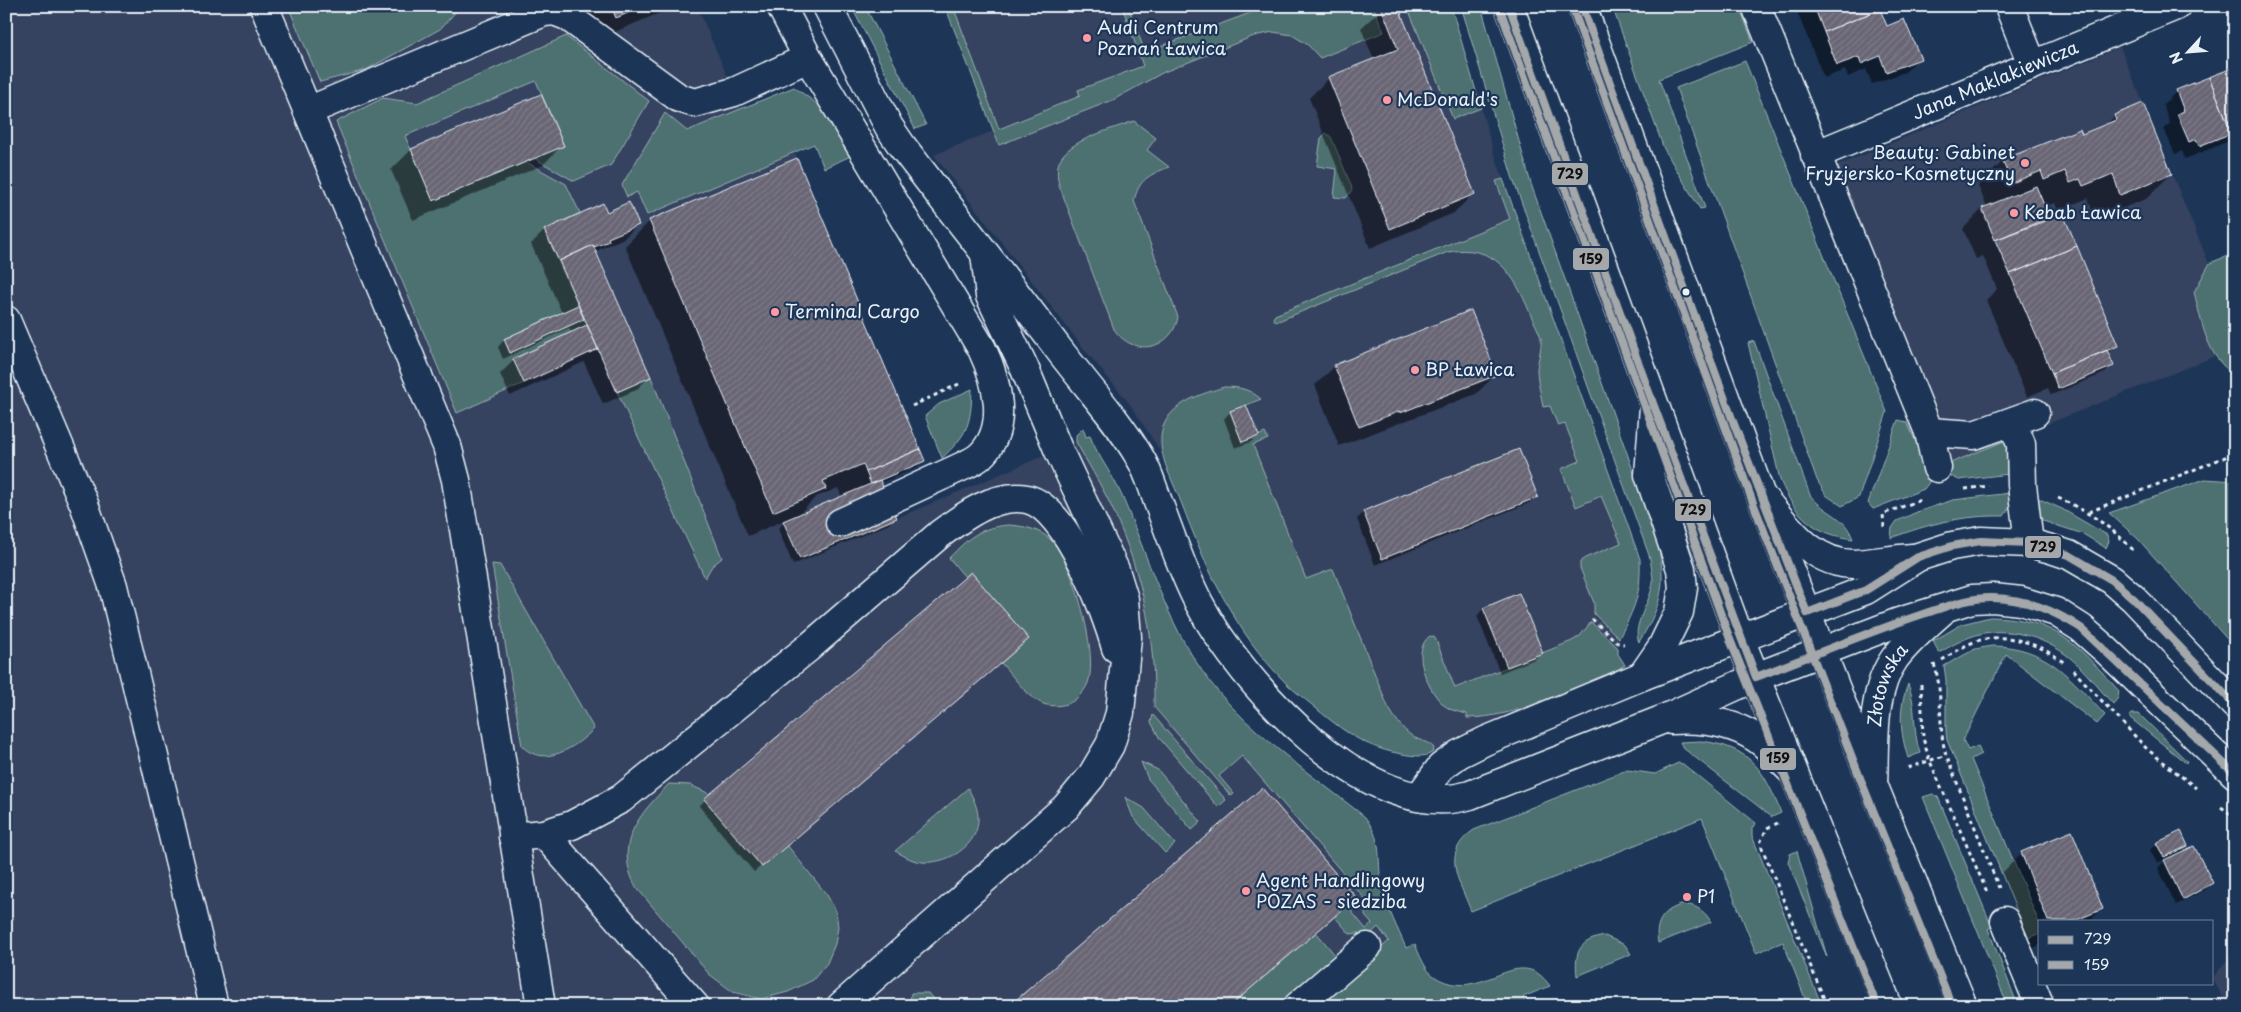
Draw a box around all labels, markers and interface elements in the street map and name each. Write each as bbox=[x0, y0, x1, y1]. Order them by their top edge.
place label: Audi Centrum Poznań Ławica bbox=[1097, 13, 1227, 61]
north arrow bbox=[2164, 28, 2214, 78]
marker: Audi Centrum Poznań Ławica bbox=[1081, 32, 1093, 44]
street label: Jana Maklakiewicza bbox=[1908, 33, 2083, 126]
text: N bbox=[2164, 48, 2188, 68]
place label: McDonald's bbox=[1397, 85, 1498, 112]
marker: McDonald's bbox=[1381, 94, 1393, 106]
place label: Beauty: Gabinet Fryzjersko-Kosmetyczny bbox=[1805, 138, 2015, 186]
marker: Beauty: Gabinet Fryzjersko-Kosmetyczny bbox=[2019, 157, 2031, 169]
line badge: 729 bbox=[1551, 162, 1589, 186]
text: 729 bbox=[1557, 163, 1583, 184]
place label: Kebab Ławica bbox=[2024, 198, 2142, 225]
marker: Kebab Ławica bbox=[2008, 207, 2020, 219]
line badge: 159 bbox=[1572, 247, 1610, 271]
text: 159 bbox=[1579, 248, 1603, 269]
unlabelled marker bbox=[1681, 287, 1691, 297]
place label: Terminal Cargo bbox=[785, 297, 920, 324]
marker: Terminal Cargo bbox=[769, 306, 781, 318]
place label: BP Ławica bbox=[1425, 355, 1515, 382]
marker: BP Ławica bbox=[1409, 364, 1421, 376]
line badge: 729 bbox=[1674, 498, 1712, 522]
text: 729 bbox=[1680, 499, 1706, 520]
line badge: 729 bbox=[2024, 535, 2062, 559]
text: 729 bbox=[2030, 536, 2056, 557]
street label: Złotowska bbox=[1860, 636, 1914, 728]
line badge: 159 bbox=[1759, 747, 1797, 771]
text: 159 bbox=[1766, 747, 1790, 768]
place label: Agent Handlingowy POZAS - siedziba bbox=[1256, 866, 1425, 914]
place label: P1 bbox=[1697, 882, 1715, 909]
marker: Agent Handlingowy POZAS - siedziba bbox=[1240, 885, 1252, 897]
marker: P1 bbox=[1681, 891, 1693, 903]
legend bbox=[2038, 920, 2214, 984]
text: 729 bbox=[2084, 926, 2111, 949]
text: 159 bbox=[2084, 952, 2109, 975]

